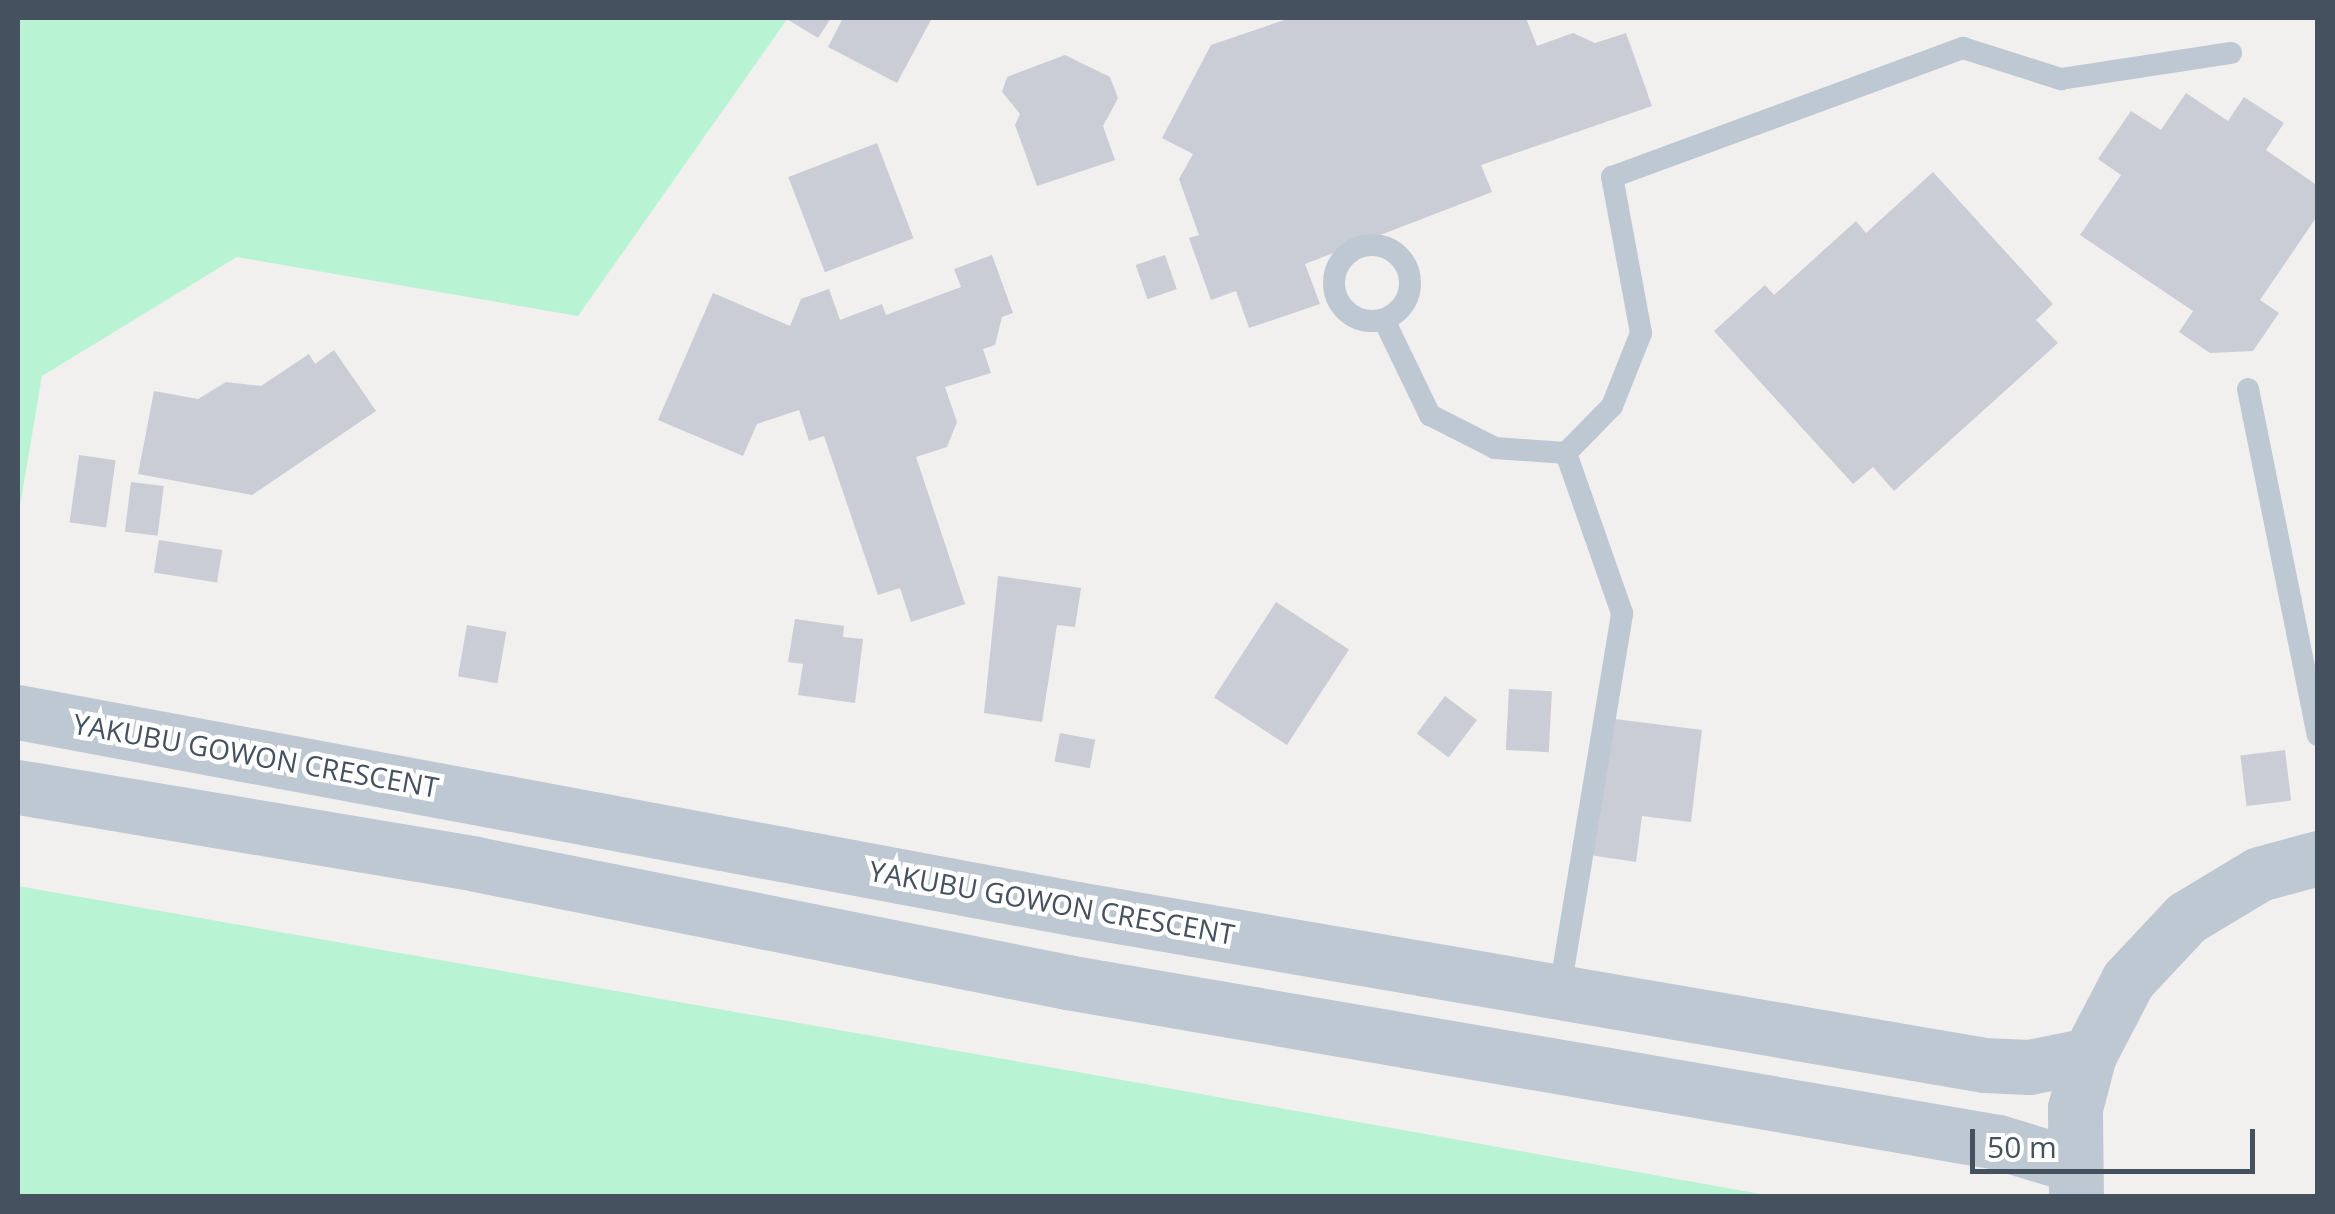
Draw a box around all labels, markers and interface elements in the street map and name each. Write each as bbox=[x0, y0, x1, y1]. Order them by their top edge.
street label: YAKUBU GOWON CRESCENT bbox=[71, 706, 441, 804]
street label: YAKUBU GOWON CRESCENT bbox=[867, 853, 1237, 951]
scale bar bbox=[1975, 1109, 2260, 1171]
text: 50 m bbox=[1987, 1126, 2057, 1167]

